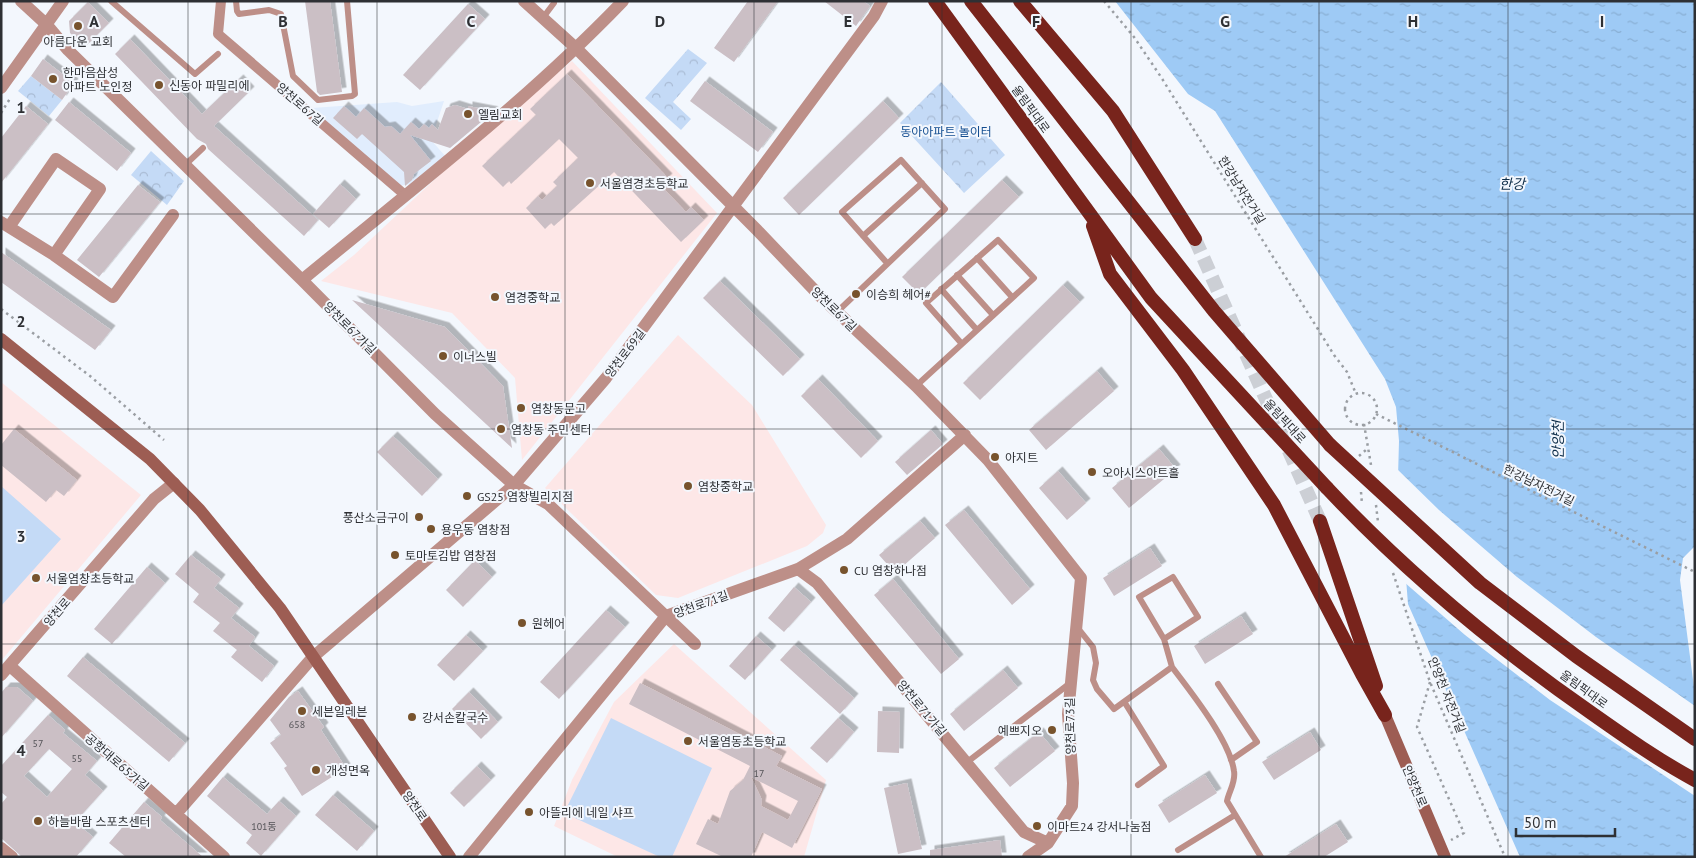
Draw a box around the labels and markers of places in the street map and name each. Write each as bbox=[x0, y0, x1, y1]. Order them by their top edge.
marker: 아름다운 교회 bbox=[72, 20, 84, 32]
place label: 아름다운 교회 bbox=[43, 34, 113, 49]
place label: 한마음삼성 아파트 노인정 bbox=[63, 65, 132, 94]
marker: 한마음삼성 아파트 노인정 bbox=[47, 73, 59, 85]
place label: 신동아 파밀리에 bbox=[169, 78, 250, 93]
marker: 신동아 파밀리에 bbox=[153, 79, 165, 91]
place label: 엘림교회 bbox=[478, 107, 522, 122]
marker: 엘림교회 bbox=[462, 108, 474, 120]
place label: 서울염경초등학교 bbox=[600, 176, 688, 191]
marker: 서울염경초등학교 bbox=[584, 177, 596, 189]
place label: 이승희 헤어# bbox=[866, 287, 931, 302]
marker: 이승희 헤어# bbox=[850, 288, 862, 300]
place label: 염경중학교 bbox=[505, 290, 560, 305]
marker: 염경중학교 bbox=[489, 291, 501, 303]
place label: 이너스빌 bbox=[453, 349, 497, 364]
marker: 이너스빌 bbox=[437, 350, 449, 362]
place label: 염창동문고 bbox=[531, 401, 586, 416]
marker: 염창동문고 bbox=[515, 402, 527, 414]
place label: 염창동 주민센터 bbox=[511, 422, 592, 437]
marker: 염창동 주민센터 bbox=[495, 423, 507, 435]
place label: 아지트 bbox=[1005, 450, 1038, 465]
marker: 아지트 bbox=[989, 451, 1001, 463]
place label: 오아시스아트홀 bbox=[1102, 465, 1179, 480]
marker: 오아시스아트홀 bbox=[1086, 466, 1098, 478]
place label: 염창중학교 bbox=[698, 479, 753, 494]
marker: 염창중학교 bbox=[682, 480, 694, 492]
place label: GS25 염창빌리지점 bbox=[477, 489, 573, 504]
marker: GS25 염창빌리지점 bbox=[461, 490, 473, 502]
place label: 풍산소금구이 bbox=[343, 510, 409, 525]
marker: 풍산소금구이 bbox=[413, 511, 425, 523]
place label: 용우동 염창점 bbox=[441, 522, 510, 537]
marker: 용우동 염창점 bbox=[425, 523, 437, 535]
place label: 토마토김밥 염창점 bbox=[405, 548, 497, 563]
marker: 토마토김밥 염창점 bbox=[389, 549, 401, 561]
place label: CU 염창하나점 bbox=[854, 563, 927, 578]
marker: CU 염창하나점 bbox=[838, 564, 850, 576]
place label: 서울염창초등학교 bbox=[46, 571, 134, 586]
marker: 서울염창초등학교 bbox=[30, 572, 42, 584]
place label: 원헤어 bbox=[532, 616, 565, 631]
marker: 원헤어 bbox=[516, 617, 528, 629]
place label: 세븐일레븐 bbox=[312, 704, 367, 719]
marker: 세븐일레븐 bbox=[296, 705, 308, 717]
place label: 강서손칼국수 bbox=[422, 710, 488, 725]
marker: 강서손칼국수 bbox=[406, 711, 418, 723]
place label: 예쁘지오 bbox=[998, 723, 1042, 738]
marker: 예쁘지오 bbox=[1046, 724, 1058, 736]
place label: 서울염동초등학교 bbox=[698, 734, 786, 749]
marker: 서울염동초등학교 bbox=[682, 735, 694, 747]
place label: 개성면옥 bbox=[326, 763, 370, 778]
marker: 개성면옥 bbox=[310, 764, 322, 776]
place label: 아뜰리에 네일 샤프 bbox=[539, 805, 634, 820]
marker: 아뜰리에 네일 샤프 bbox=[523, 806, 535, 818]
place label: 하늘바람 스포츠센터 bbox=[48, 814, 151, 829]
marker: 하늘바람 스포츠센터 bbox=[32, 815, 44, 827]
place label: 이마트24 강서나눔점 bbox=[1047, 819, 1152, 834]
marker: 이마트24 강서나눔점 bbox=[1031, 820, 1043, 832]

